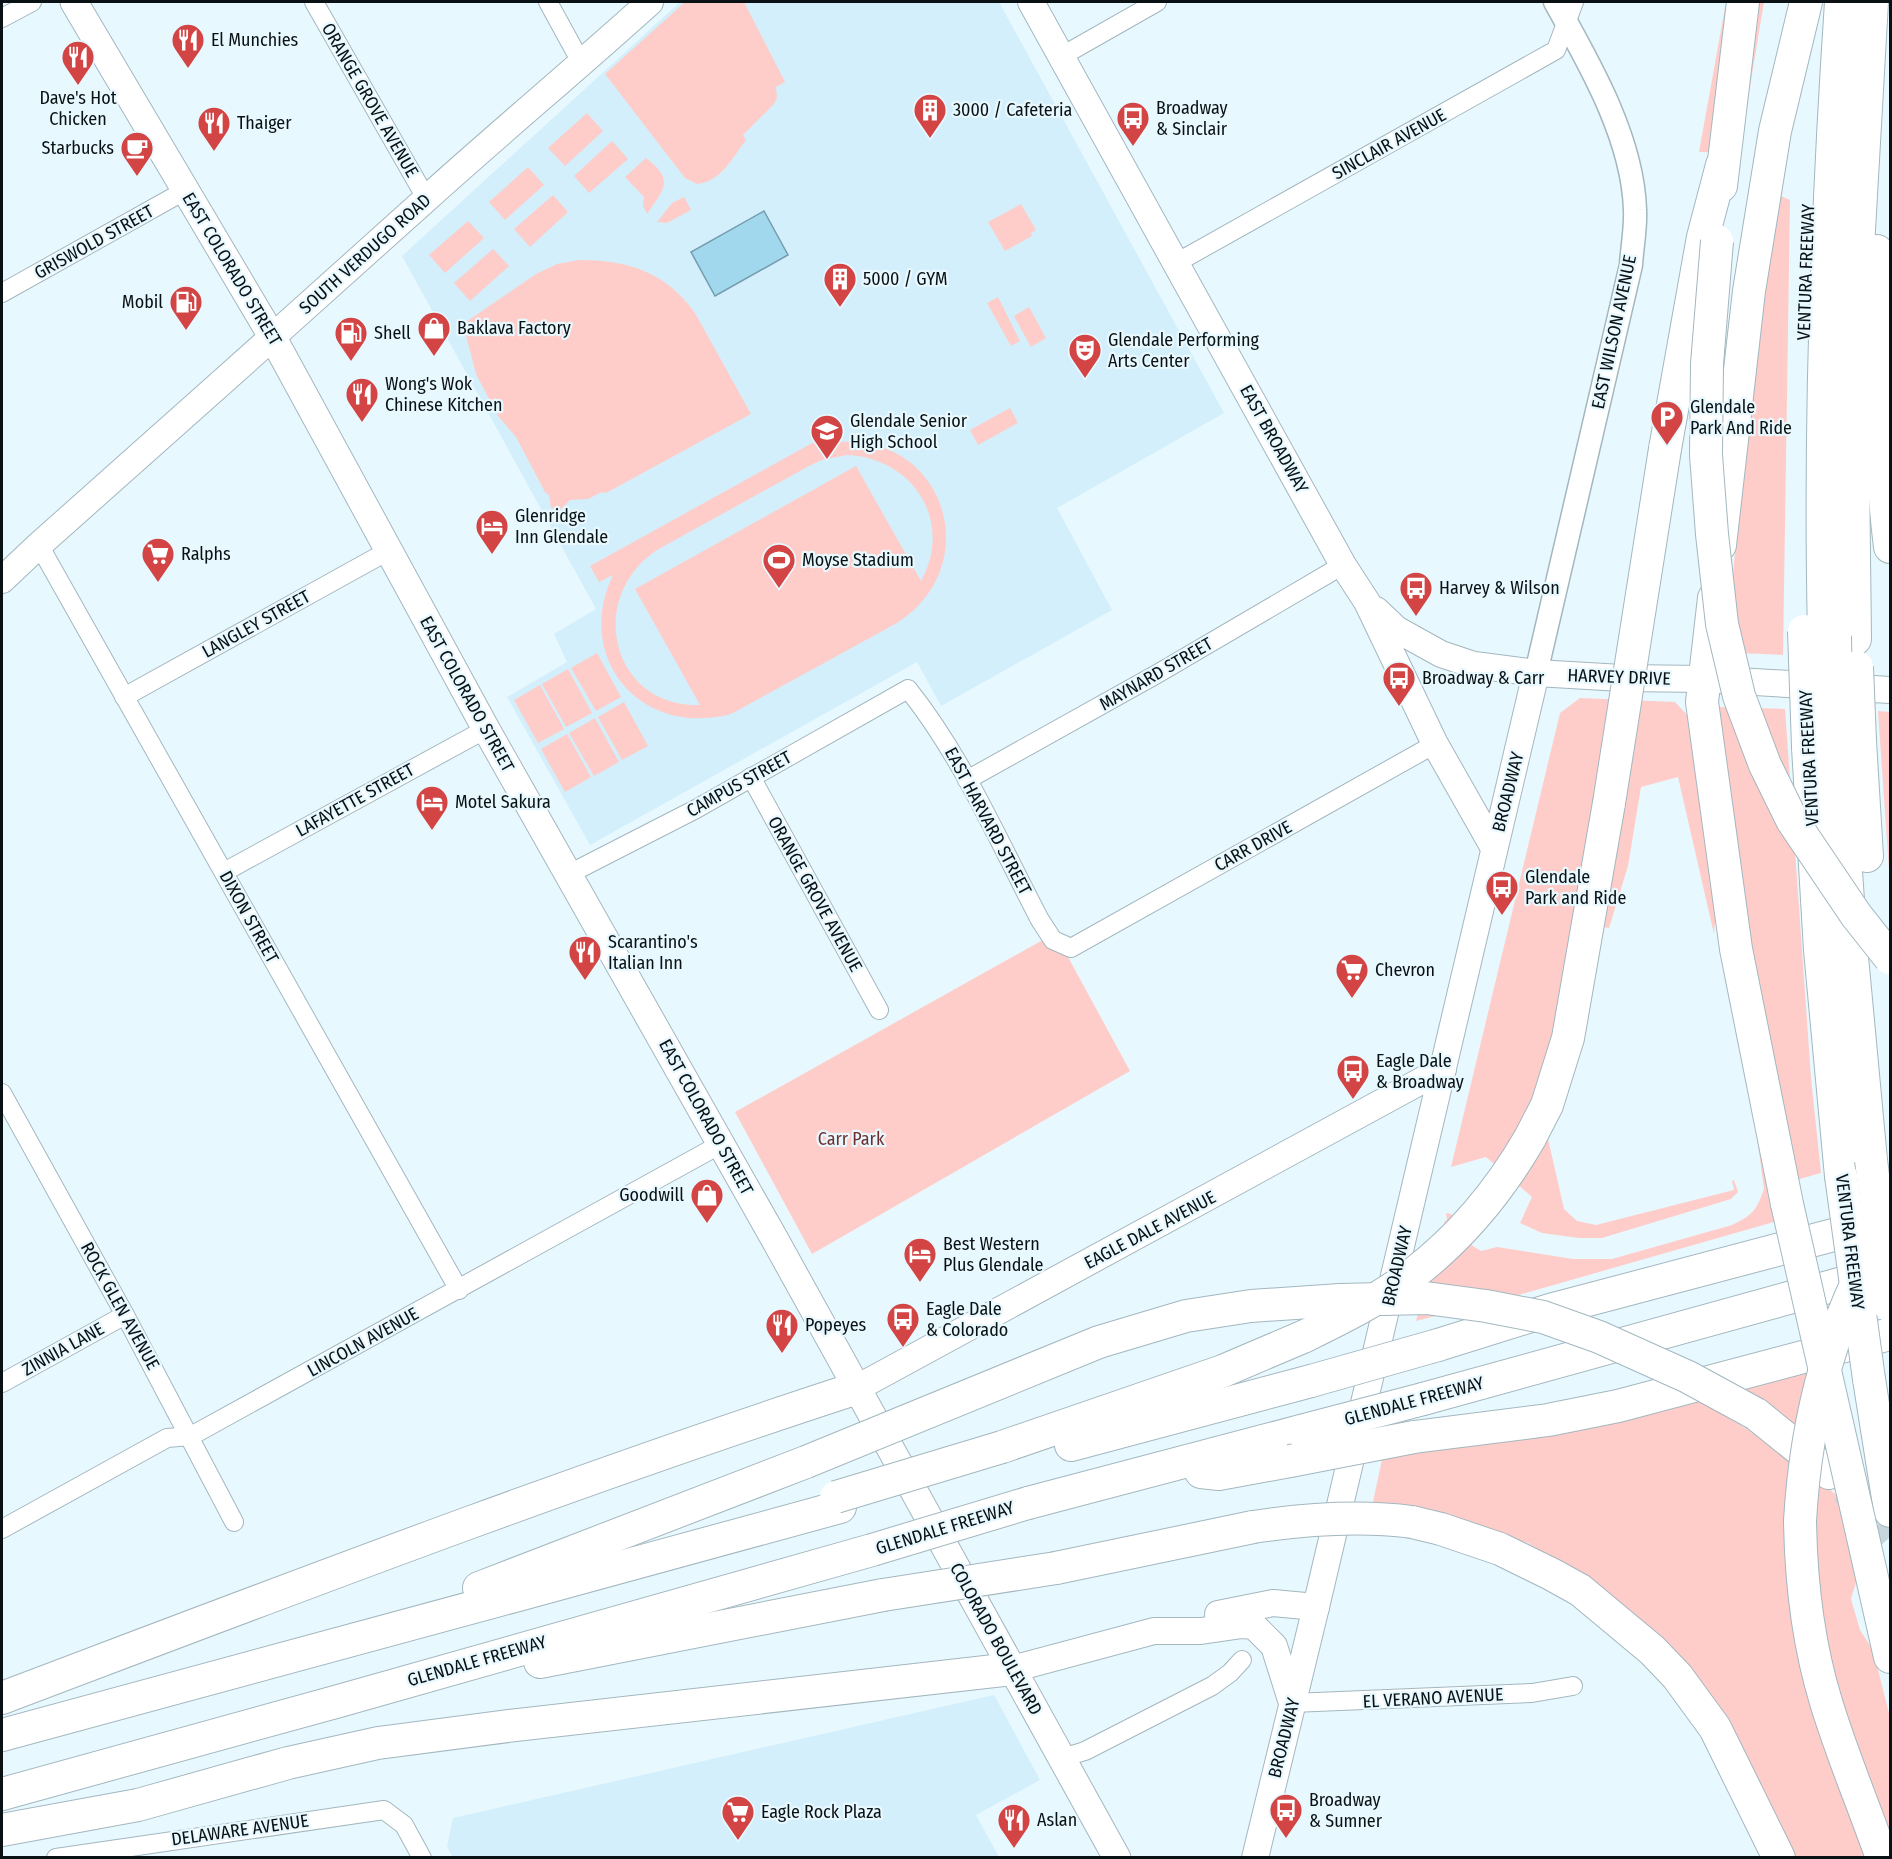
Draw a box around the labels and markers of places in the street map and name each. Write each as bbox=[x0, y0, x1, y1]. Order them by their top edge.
restaurant icon: El Munchies bbox=[170, 22, 206, 69]
place label: El Munchies bbox=[211, 29, 299, 51]
restaurant icon: Dave's Hot Chicken bbox=[60, 39, 96, 86]
place label: Dave's Hot Chicken bbox=[39, 87, 117, 130]
building icon: 3000 / Cafeteria bbox=[912, 92, 948, 139]
place label: Broadway & Sinclair bbox=[1156, 97, 1228, 140]
place label: 3000 / Cafeteria bbox=[953, 99, 1072, 121]
bus stop icon: Broadway & Sinclair bbox=[1115, 100, 1151, 147]
restaurant icon: Thaiger bbox=[196, 105, 232, 152]
place label: Thaiger bbox=[237, 112, 292, 134]
cafe icon: Starbucks bbox=[119, 130, 155, 177]
place label: Starbucks bbox=[42, 137, 114, 159]
building icon: 5000 / GYM bbox=[822, 261, 858, 308]
place label: 5000 / GYM bbox=[863, 268, 948, 290]
fuel station icon: Mobil bbox=[168, 284, 204, 331]
place label: Mobil bbox=[122, 291, 163, 313]
shop icon: Baklava Factory bbox=[416, 310, 452, 357]
fuel station icon: Shell bbox=[333, 315, 369, 362]
place label: Baklava Factory bbox=[457, 317, 571, 339]
place label: Shell bbox=[374, 322, 411, 344]
place label: Glendale Performing Arts Center bbox=[1108, 329, 1259, 372]
theatre icon: Glendale Performing Arts Center bbox=[1067, 332, 1103, 379]
place label: Wong's Wok Chinese Kitchen bbox=[385, 373, 502, 416]
restaurant icon: Wong's Wok Chinese Kitchen bbox=[344, 376, 380, 423]
place label: Glendale Park And Ride bbox=[1690, 396, 1792, 439]
parking icon: Glendale Park And Ride bbox=[1649, 399, 1685, 446]
place label: Glendale Senior High School bbox=[850, 410, 968, 453]
school or university icon: Glendale Senior High School bbox=[809, 413, 845, 460]
place label: Glenridge Inn Glendale bbox=[515, 505, 608, 548]
hotel icon: Glenridge Inn Glendale bbox=[474, 508, 510, 555]
supermarket icon: Ralphs bbox=[140, 536, 176, 583]
sports icon: Moyse Stadium bbox=[761, 542, 797, 589]
place label: Ralphs bbox=[181, 543, 231, 565]
place label: Moyse Stadium bbox=[802, 549, 914, 571]
bus stop icon: Harvey & Wilson bbox=[1398, 570, 1434, 617]
place label: Harvey & Wilson bbox=[1439, 577, 1560, 599]
bus stop icon: Broadway & Carr bbox=[1381, 660, 1417, 707]
place label: Broadway & Carr bbox=[1422, 667, 1545, 689]
hotel icon: Motel Sakura bbox=[414, 784, 450, 831]
place label: Motel Sakura bbox=[455, 791, 551, 813]
place label: Glendale Park and Ride bbox=[1525, 866, 1626, 909]
bus stop icon: Glendale Park and Ride bbox=[1484, 869, 1520, 916]
place label: Scarantino's Italian Inn bbox=[608, 931, 698, 974]
restaurant icon: Scarantino's Italian Inn bbox=[567, 934, 603, 981]
supermarket icon: Chevron bbox=[1334, 952, 1370, 999]
place label: Chevron bbox=[1375, 959, 1435, 981]
place label: Eagle Dale & Broadway bbox=[1376, 1050, 1464, 1093]
bus stop icon: Eagle Dale & Broadway bbox=[1335, 1053, 1371, 1100]
shop icon: Goodwill bbox=[689, 1177, 725, 1224]
place label: Goodwill bbox=[619, 1184, 684, 1206]
place label: Best Western Plus Glendale bbox=[943, 1233, 1044, 1276]
hotel icon: Best Western Plus Glendale bbox=[902, 1236, 938, 1283]
place label: Eagle Dale & Colorado bbox=[926, 1298, 1008, 1341]
bus stop icon: Eagle Dale & Colorado bbox=[885, 1301, 921, 1348]
restaurant icon: Popeyes bbox=[764, 1307, 800, 1354]
place label: Popeyes bbox=[805, 1314, 867, 1336]
place label: Broadway & Sumner bbox=[1309, 1789, 1383, 1832]
bus stop icon: Broadway & Sumner bbox=[1268, 1792, 1304, 1839]
supermarket icon: Eagle Rock Plaza bbox=[720, 1794, 756, 1841]
place label: Eagle Rock Plaza bbox=[761, 1801, 882, 1823]
restaurant icon: Aslan bbox=[996, 1802, 1032, 1849]
place label: Aslan bbox=[1037, 1809, 1077, 1831]

